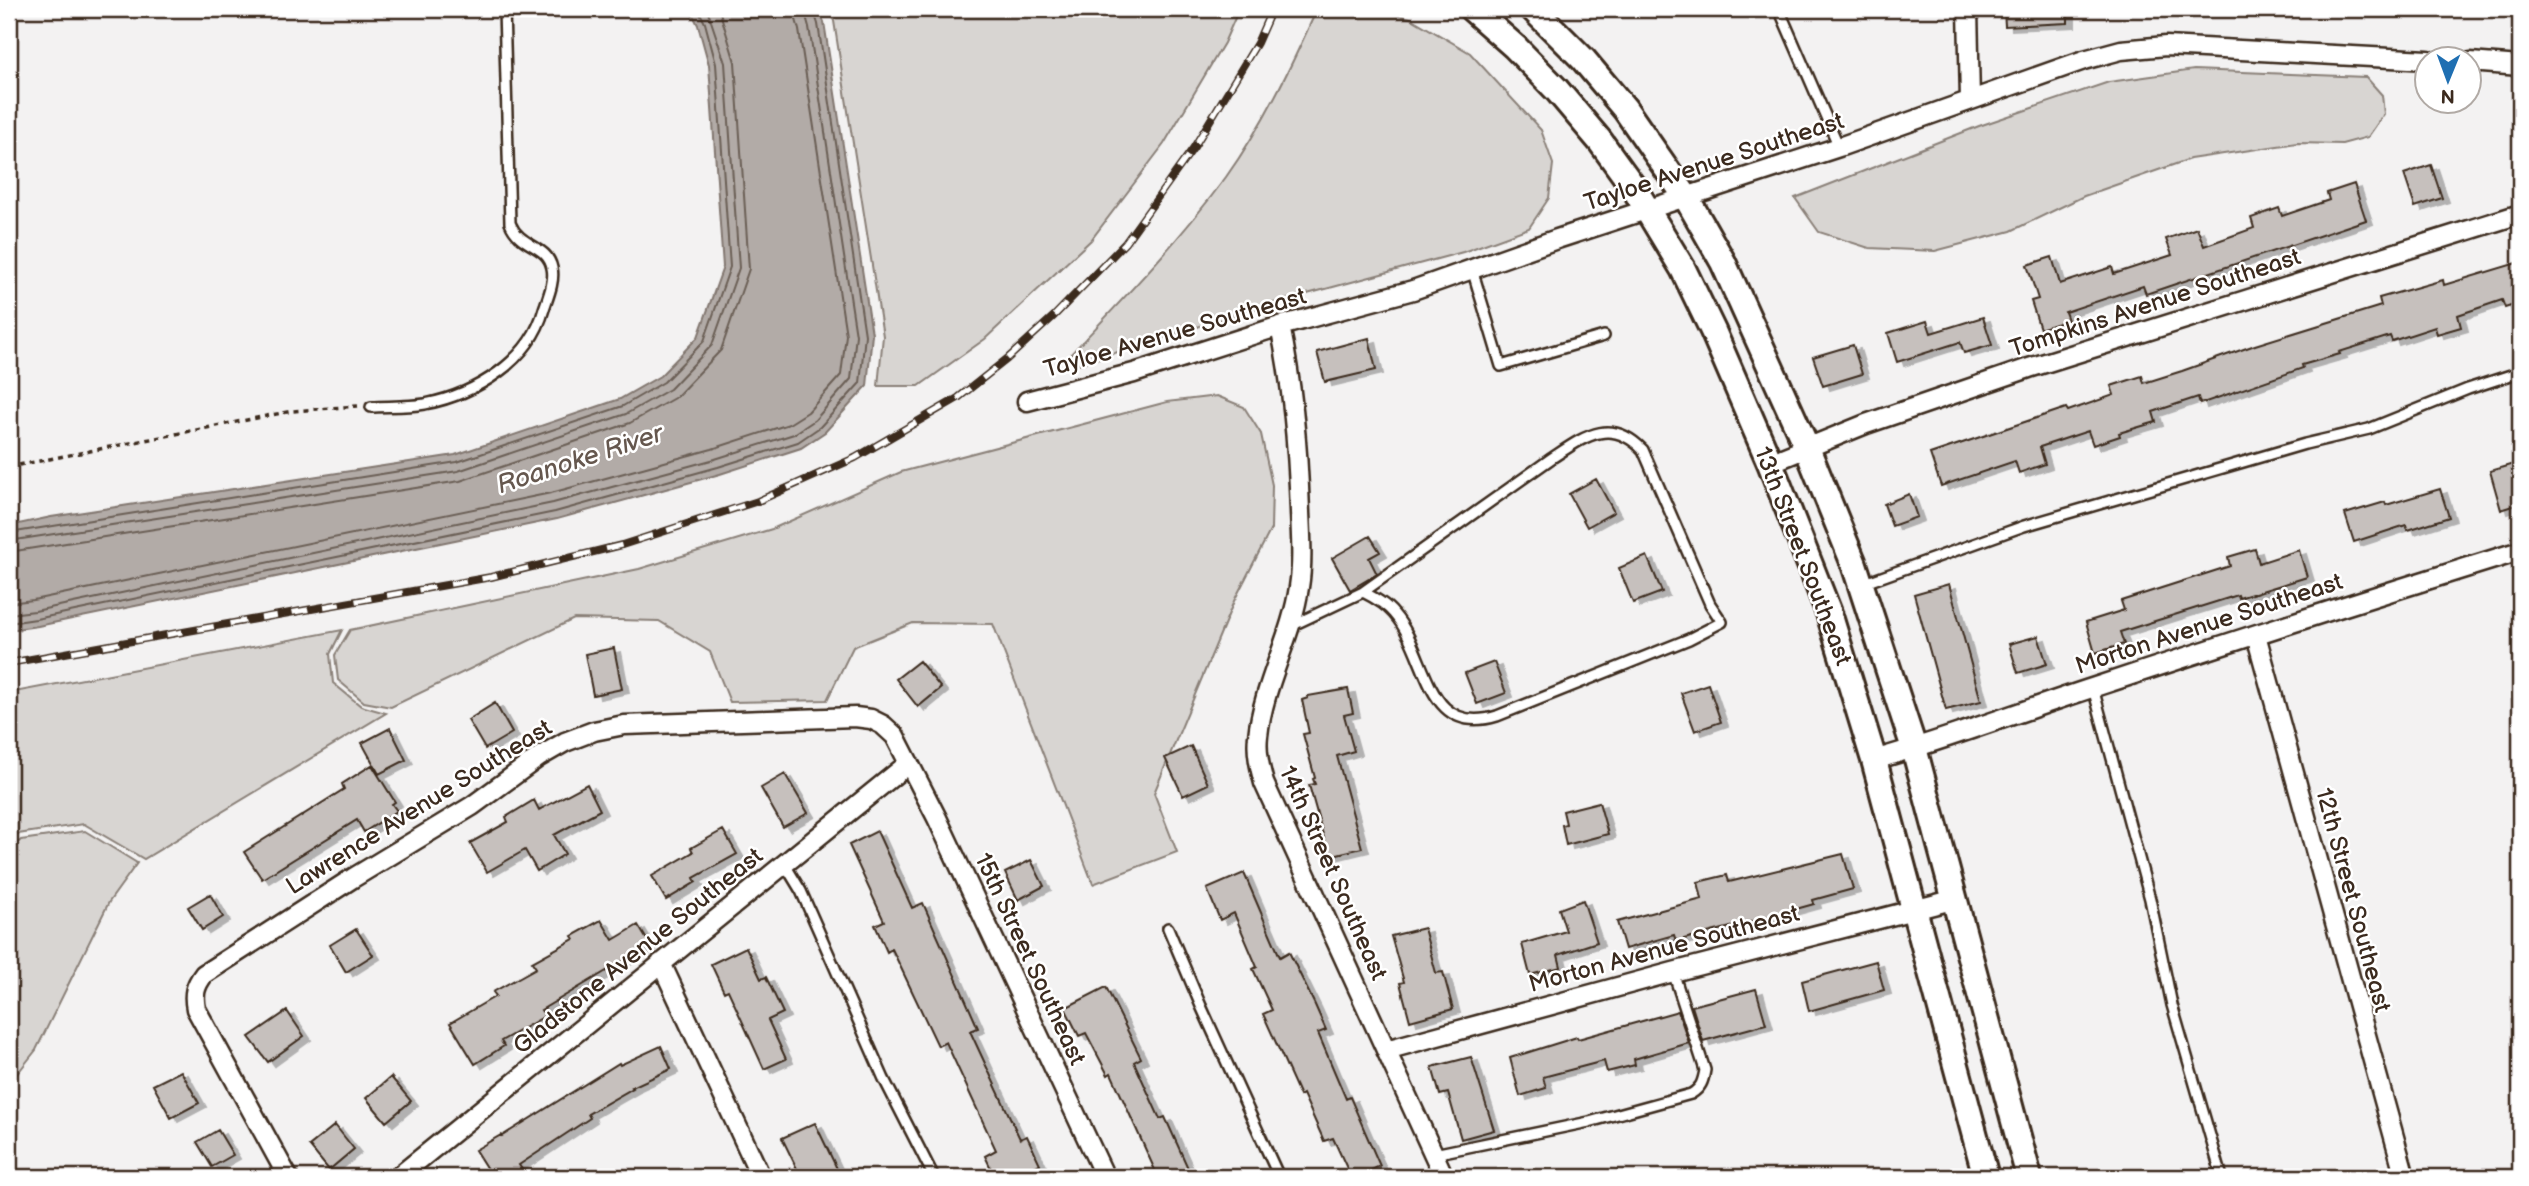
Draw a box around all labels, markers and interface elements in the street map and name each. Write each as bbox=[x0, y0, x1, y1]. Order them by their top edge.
north arrow bbox=[2414, 46, 2484, 116]
text: N bbox=[2440, 84, 2455, 107]
street label: Tayloe Avenue Southeast bbox=[1580, 106, 1848, 218]
street label: Tompkins Avenue Southeast bbox=[2006, 242, 2305, 364]
street label: Tayloe Avenue Southeast bbox=[1041, 281, 1310, 384]
water label: Roanoke River bbox=[493, 418, 668, 501]
street label: 13th Street Southeast bbox=[1748, 443, 1858, 670]
street label: Morton Avenue Southeast bbox=[2072, 567, 2347, 681]
street label: Lawrence Avenue Southeast bbox=[281, 713, 558, 901]
street label: 14th Street Southeast bbox=[1273, 761, 1394, 985]
street label: 12th Street Southeast bbox=[2309, 785, 2397, 1016]
street label: Gladstone Avenue Southeast bbox=[507, 841, 769, 1061]
street label: 15th Street Southeast bbox=[968, 848, 1092, 1070]
street label: Morton Avenue Southeast bbox=[1525, 899, 1803, 999]

